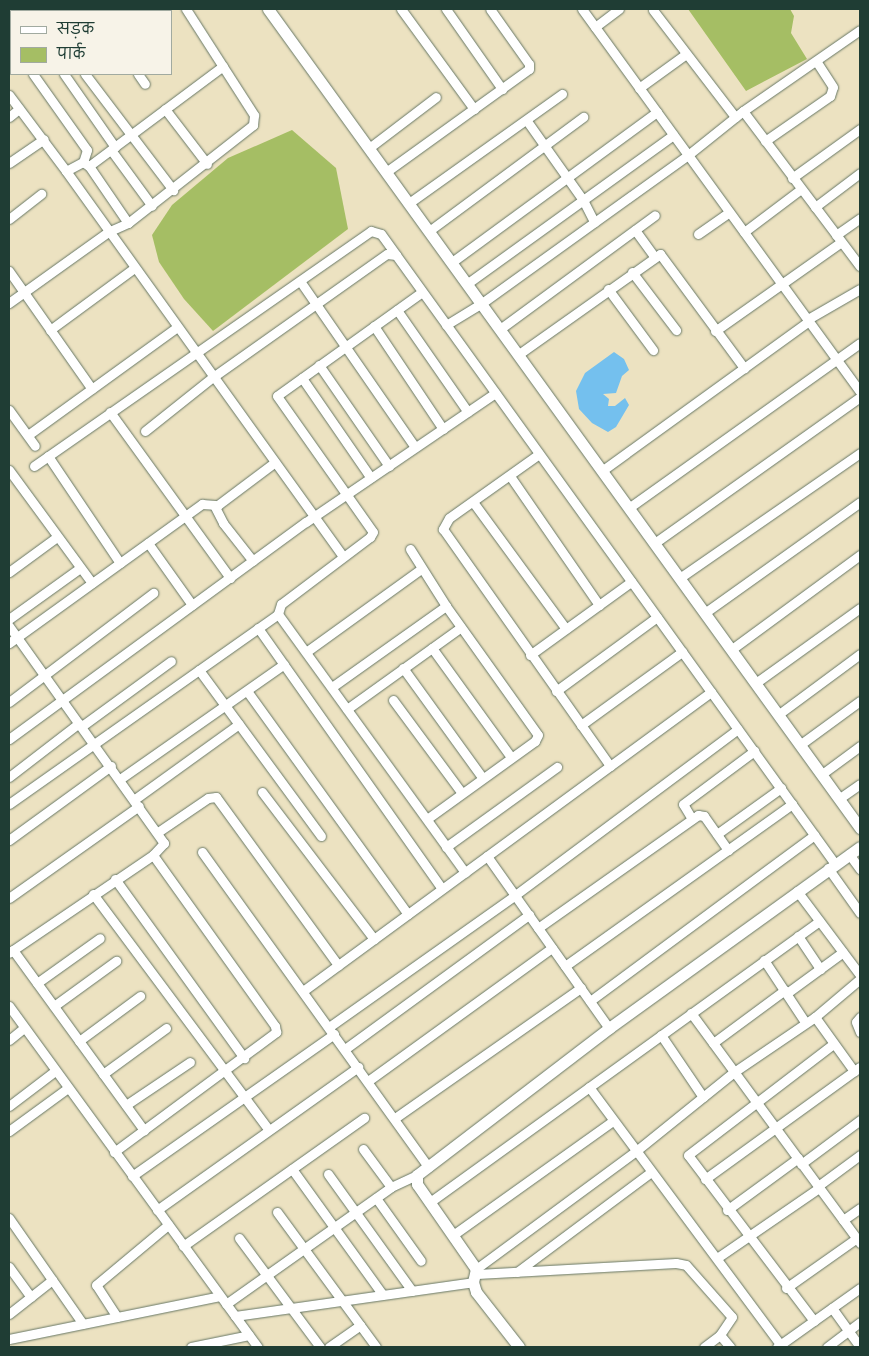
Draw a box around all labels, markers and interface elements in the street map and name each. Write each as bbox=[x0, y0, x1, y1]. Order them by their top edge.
legend bbox=[10, 10, 172, 75]
text: सड़क bbox=[57, 18, 94, 38]
text: पार्क bbox=[57, 43, 85, 63]

